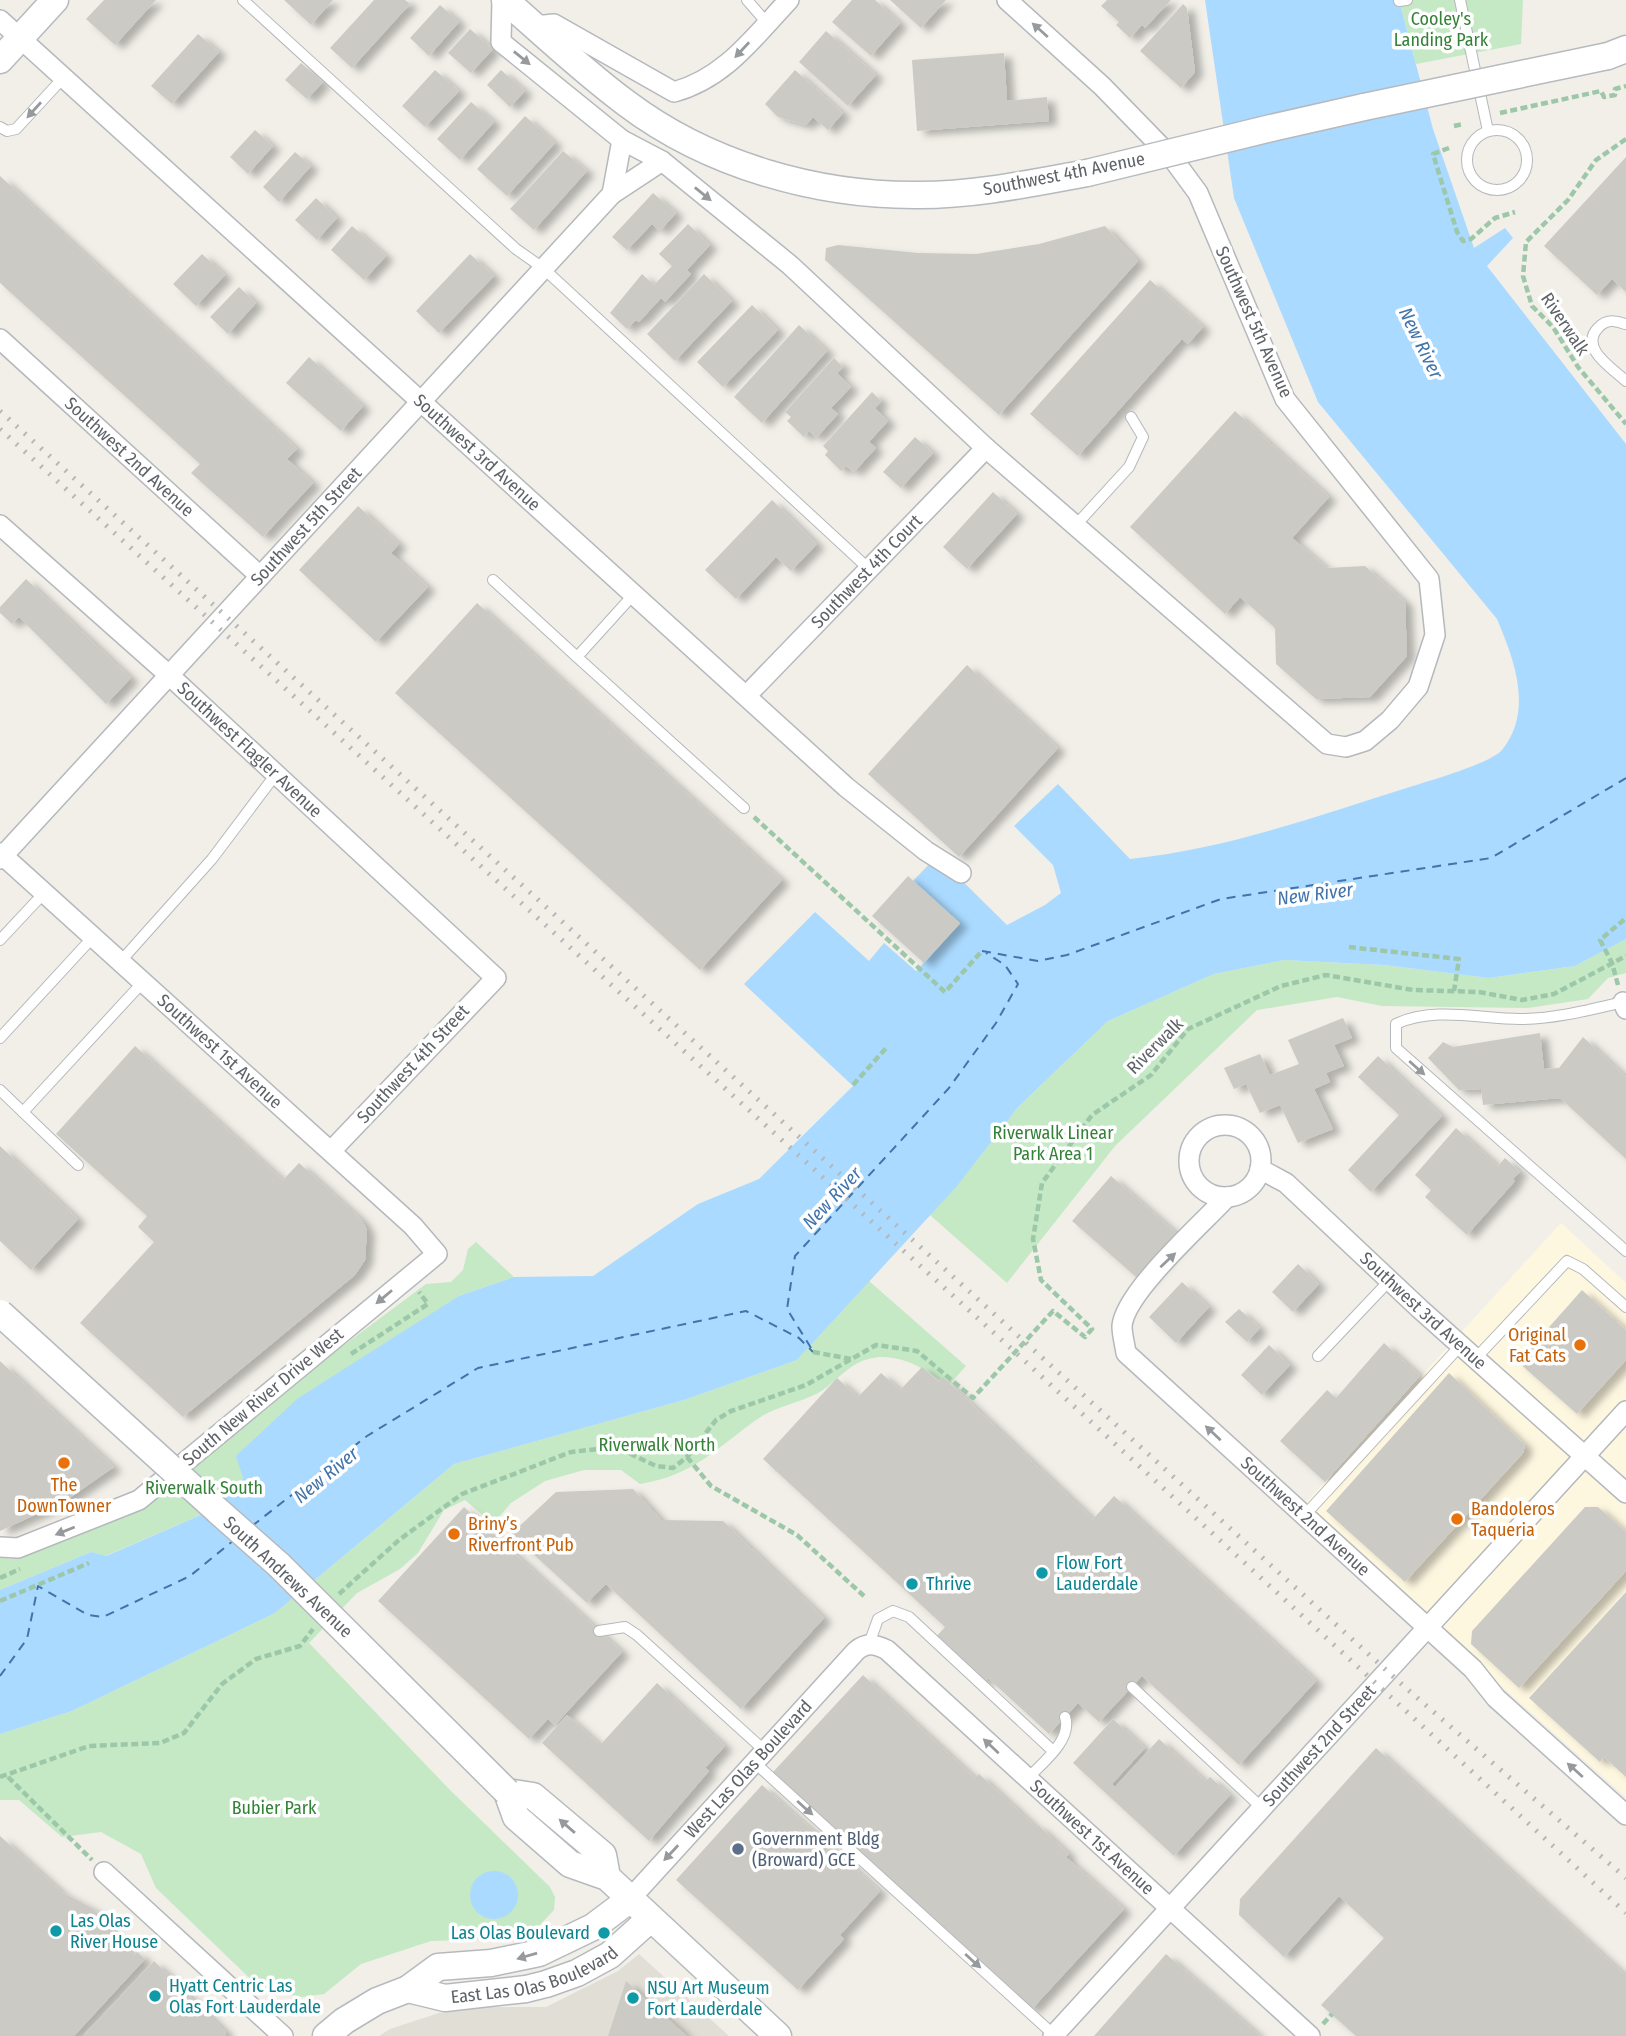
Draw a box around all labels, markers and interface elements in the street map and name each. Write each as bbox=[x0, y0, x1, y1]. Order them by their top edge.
park label: Cooley's Landing Park bbox=[1394, 8, 1489, 51]
one-way arrow bbox=[1031, 22, 1049, 38]
one-way arrow bbox=[735, 41, 751, 58]
one-way arrow bbox=[512, 51, 530, 66]
one-way arrow bbox=[26, 101, 42, 119]
street label: Southwest 4th Avenue bbox=[981, 148, 1147, 200]
one-way arrow bbox=[694, 187, 712, 202]
street label: Southwest 5th Avenue bbox=[1211, 243, 1297, 401]
street label: Riverwalk bbox=[1536, 289, 1594, 360]
water label: New River bbox=[1394, 304, 1449, 384]
street label: Southwest 3rd Avenue bbox=[409, 389, 545, 516]
street label: Southwest 2nd Avenue bbox=[60, 392, 199, 521]
street label: Southwest 5th Street bbox=[246, 462, 366, 590]
street label: Southwest 4th Court bbox=[807, 510, 927, 633]
street label: Southwest Flagler Avenue bbox=[173, 677, 327, 822]
water label: New River bbox=[1276, 878, 1356, 910]
street label: Southwest 1st Avenue bbox=[153, 989, 287, 1113]
street label: Southwest 4th Street bbox=[352, 1000, 474, 1128]
street label: Riverwalk bbox=[1122, 1013, 1188, 1079]
one-way arrow bbox=[1408, 1060, 1426, 1076]
park label: Riverwalk Linear Park Area 1 bbox=[993, 1122, 1114, 1165]
water label: New River bbox=[798, 1161, 867, 1234]
street label: Southwest 3rd Avenue bbox=[1355, 1247, 1491, 1374]
one-way arrow bbox=[1159, 1252, 1176, 1268]
one-way arrow bbox=[376, 1289, 393, 1304]
street label: South New River Drive West bbox=[178, 1323, 348, 1471]
place label: Original Fat Cats bbox=[1508, 1324, 1566, 1367]
marker: Original Fat Cats bbox=[1572, 1337, 1588, 1353]
one-way arrow bbox=[1204, 1425, 1222, 1441]
park label: Riverwalk North bbox=[598, 1434, 716, 1456]
water label: New River bbox=[289, 1441, 364, 1508]
street label: Southwest 2nd Avenue bbox=[1236, 1452, 1375, 1581]
marker: The DownTowner bbox=[56, 1455, 72, 1471]
place label: The DownTowner bbox=[17, 1474, 112, 1517]
park label: Riverwalk South bbox=[145, 1477, 263, 1499]
place label: Bandoleros Taqueria bbox=[1471, 1498, 1555, 1541]
marker: Bandoleros Taqueria bbox=[1449, 1511, 1465, 1527]
street label: South Andrews Avenue bbox=[219, 1512, 357, 1643]
place label: Briny’s Riverfront Pub bbox=[468, 1513, 574, 1556]
one-way arrow bbox=[54, 1526, 75, 1537]
marker: Briny’s Riverfront Pub bbox=[446, 1526, 462, 1542]
place label: Flow Fort Lauderdale bbox=[1056, 1552, 1138, 1595]
marker: Flow Fort Lauderdale bbox=[1034, 1565, 1050, 1581]
place label: Thrive bbox=[926, 1573, 972, 1595]
marker: Thrive bbox=[904, 1576, 920, 1592]
street label: Southwest 2nd Street bbox=[1258, 1680, 1381, 1811]
street label: West Las Olas Boulevard bbox=[680, 1695, 817, 1843]
one-way arrow bbox=[982, 1738, 1000, 1754]
one-way arrow bbox=[1567, 1762, 1584, 1778]
street label: Southwest 1st Avenue bbox=[1025, 1775, 1159, 1899]
park label: Bubier Park bbox=[232, 1797, 317, 1819]
one-way arrow bbox=[796, 1800, 813, 1816]
one-way arrow bbox=[558, 1818, 576, 1834]
place label: Government Bldg (Broward) GCE bbox=[752, 1828, 880, 1871]
marker: Government Bldg (Broward) GCE bbox=[730, 1841, 746, 1857]
one-way arrow bbox=[663, 1844, 679, 1862]
place label: Las Olas River House bbox=[70, 1910, 158, 1953]
place label: Las Olas Boulevard bbox=[451, 1922, 590, 1944]
marker: Las Olas River House bbox=[48, 1923, 64, 1939]
marker: Las Olas Boulevard bbox=[596, 1925, 612, 1941]
street label: East Las Olas Boulevard bbox=[450, 1942, 623, 2008]
one-way arrow bbox=[516, 1952, 537, 1962]
one-way arrow bbox=[964, 1953, 981, 1969]
place label: Hyatt Centric Las Olas Fort Lauderdale bbox=[169, 1975, 321, 2018]
place label: NSU Art Museum Fort Lauderdale bbox=[647, 1977, 770, 2020]
marker: Hyatt Centric Las Olas Fort Lauderdale bbox=[147, 1988, 163, 2004]
marker: NSU Art Museum Fort Lauderdale bbox=[625, 1990, 641, 2006]

